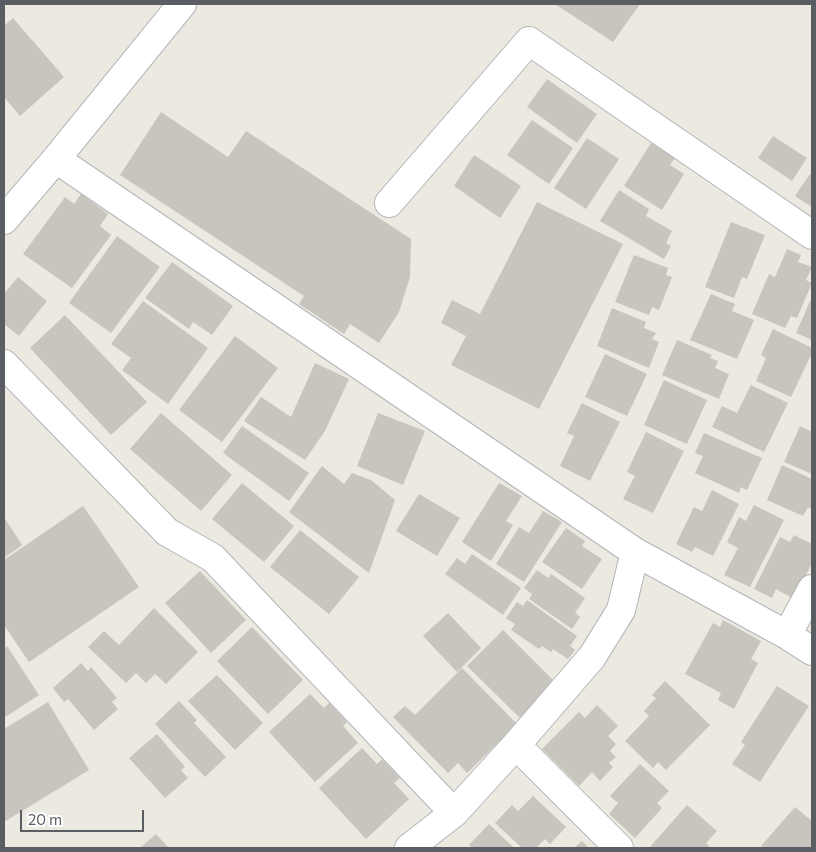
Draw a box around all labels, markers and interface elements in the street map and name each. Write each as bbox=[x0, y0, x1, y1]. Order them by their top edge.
scale bar bbox=[22, 800, 146, 832]
text: 20 m bbox=[28, 810, 62, 828]

